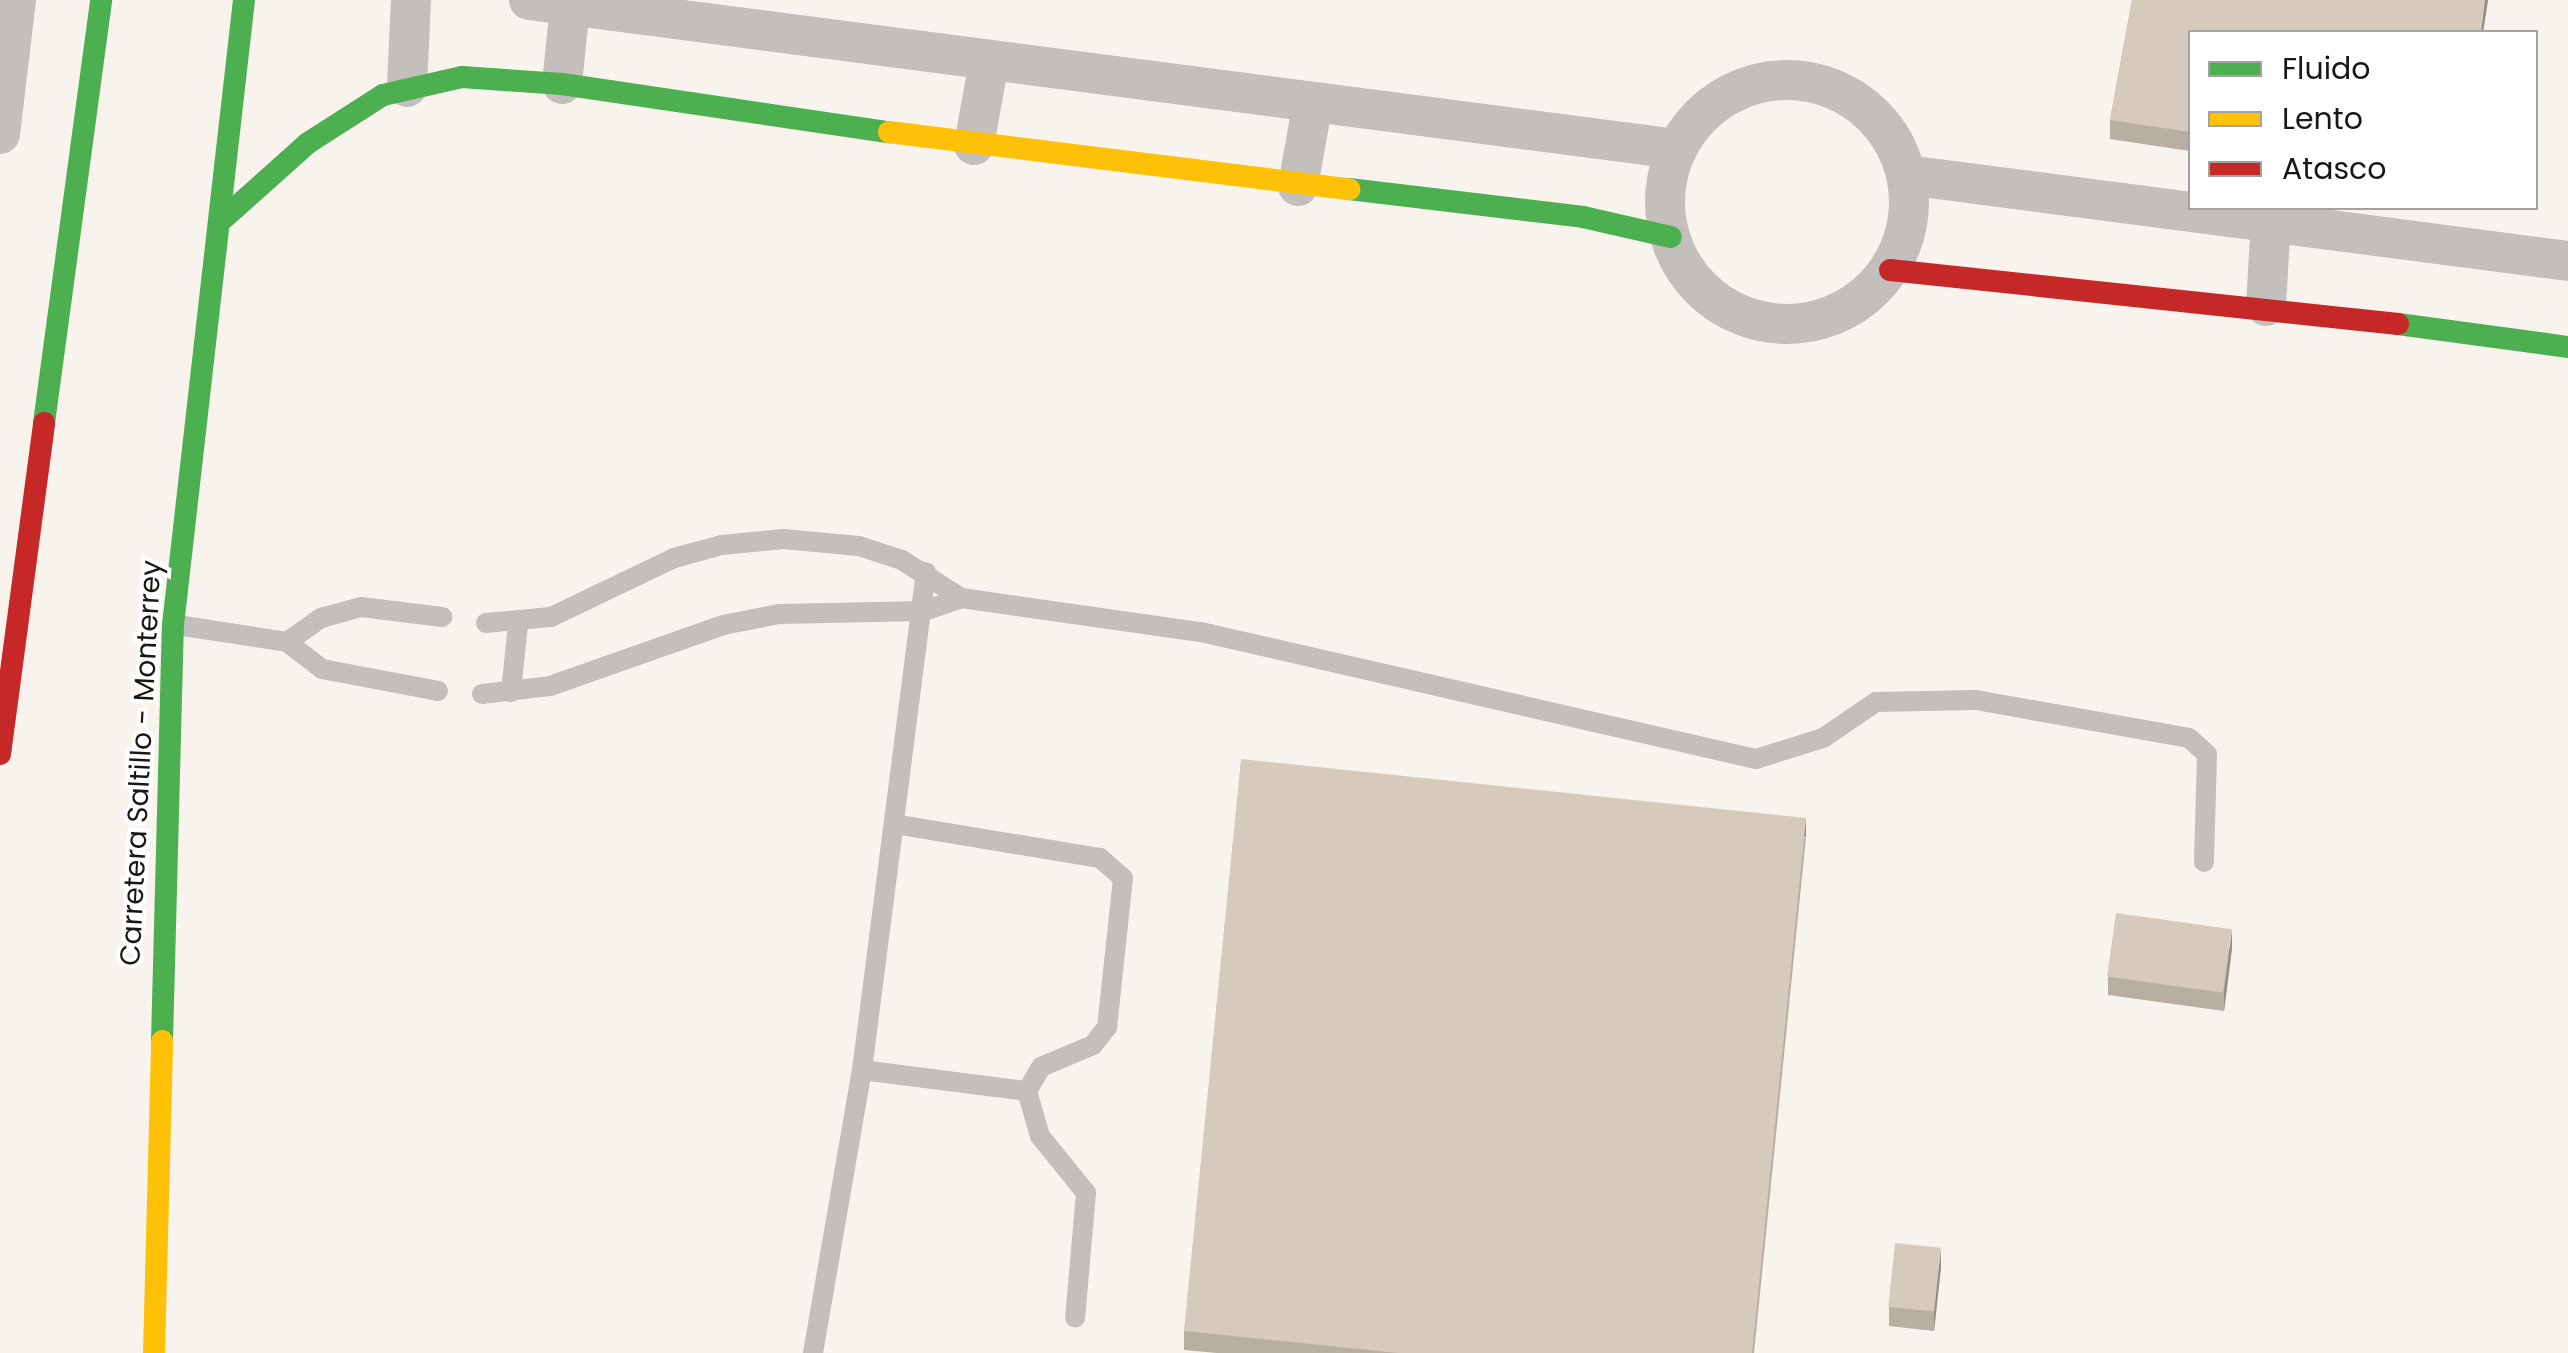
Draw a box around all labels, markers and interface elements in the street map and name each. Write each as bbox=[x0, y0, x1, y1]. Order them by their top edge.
legend bbox=[2188, 30, 2538, 210]
text: Fluido bbox=[2282, 47, 2371, 90]
text: Lento bbox=[2282, 97, 2363, 140]
text: Atasco bbox=[2282, 147, 2387, 190]
street label: Carretera Saltillo - Monterrey bbox=[114, 559, 168, 967]

